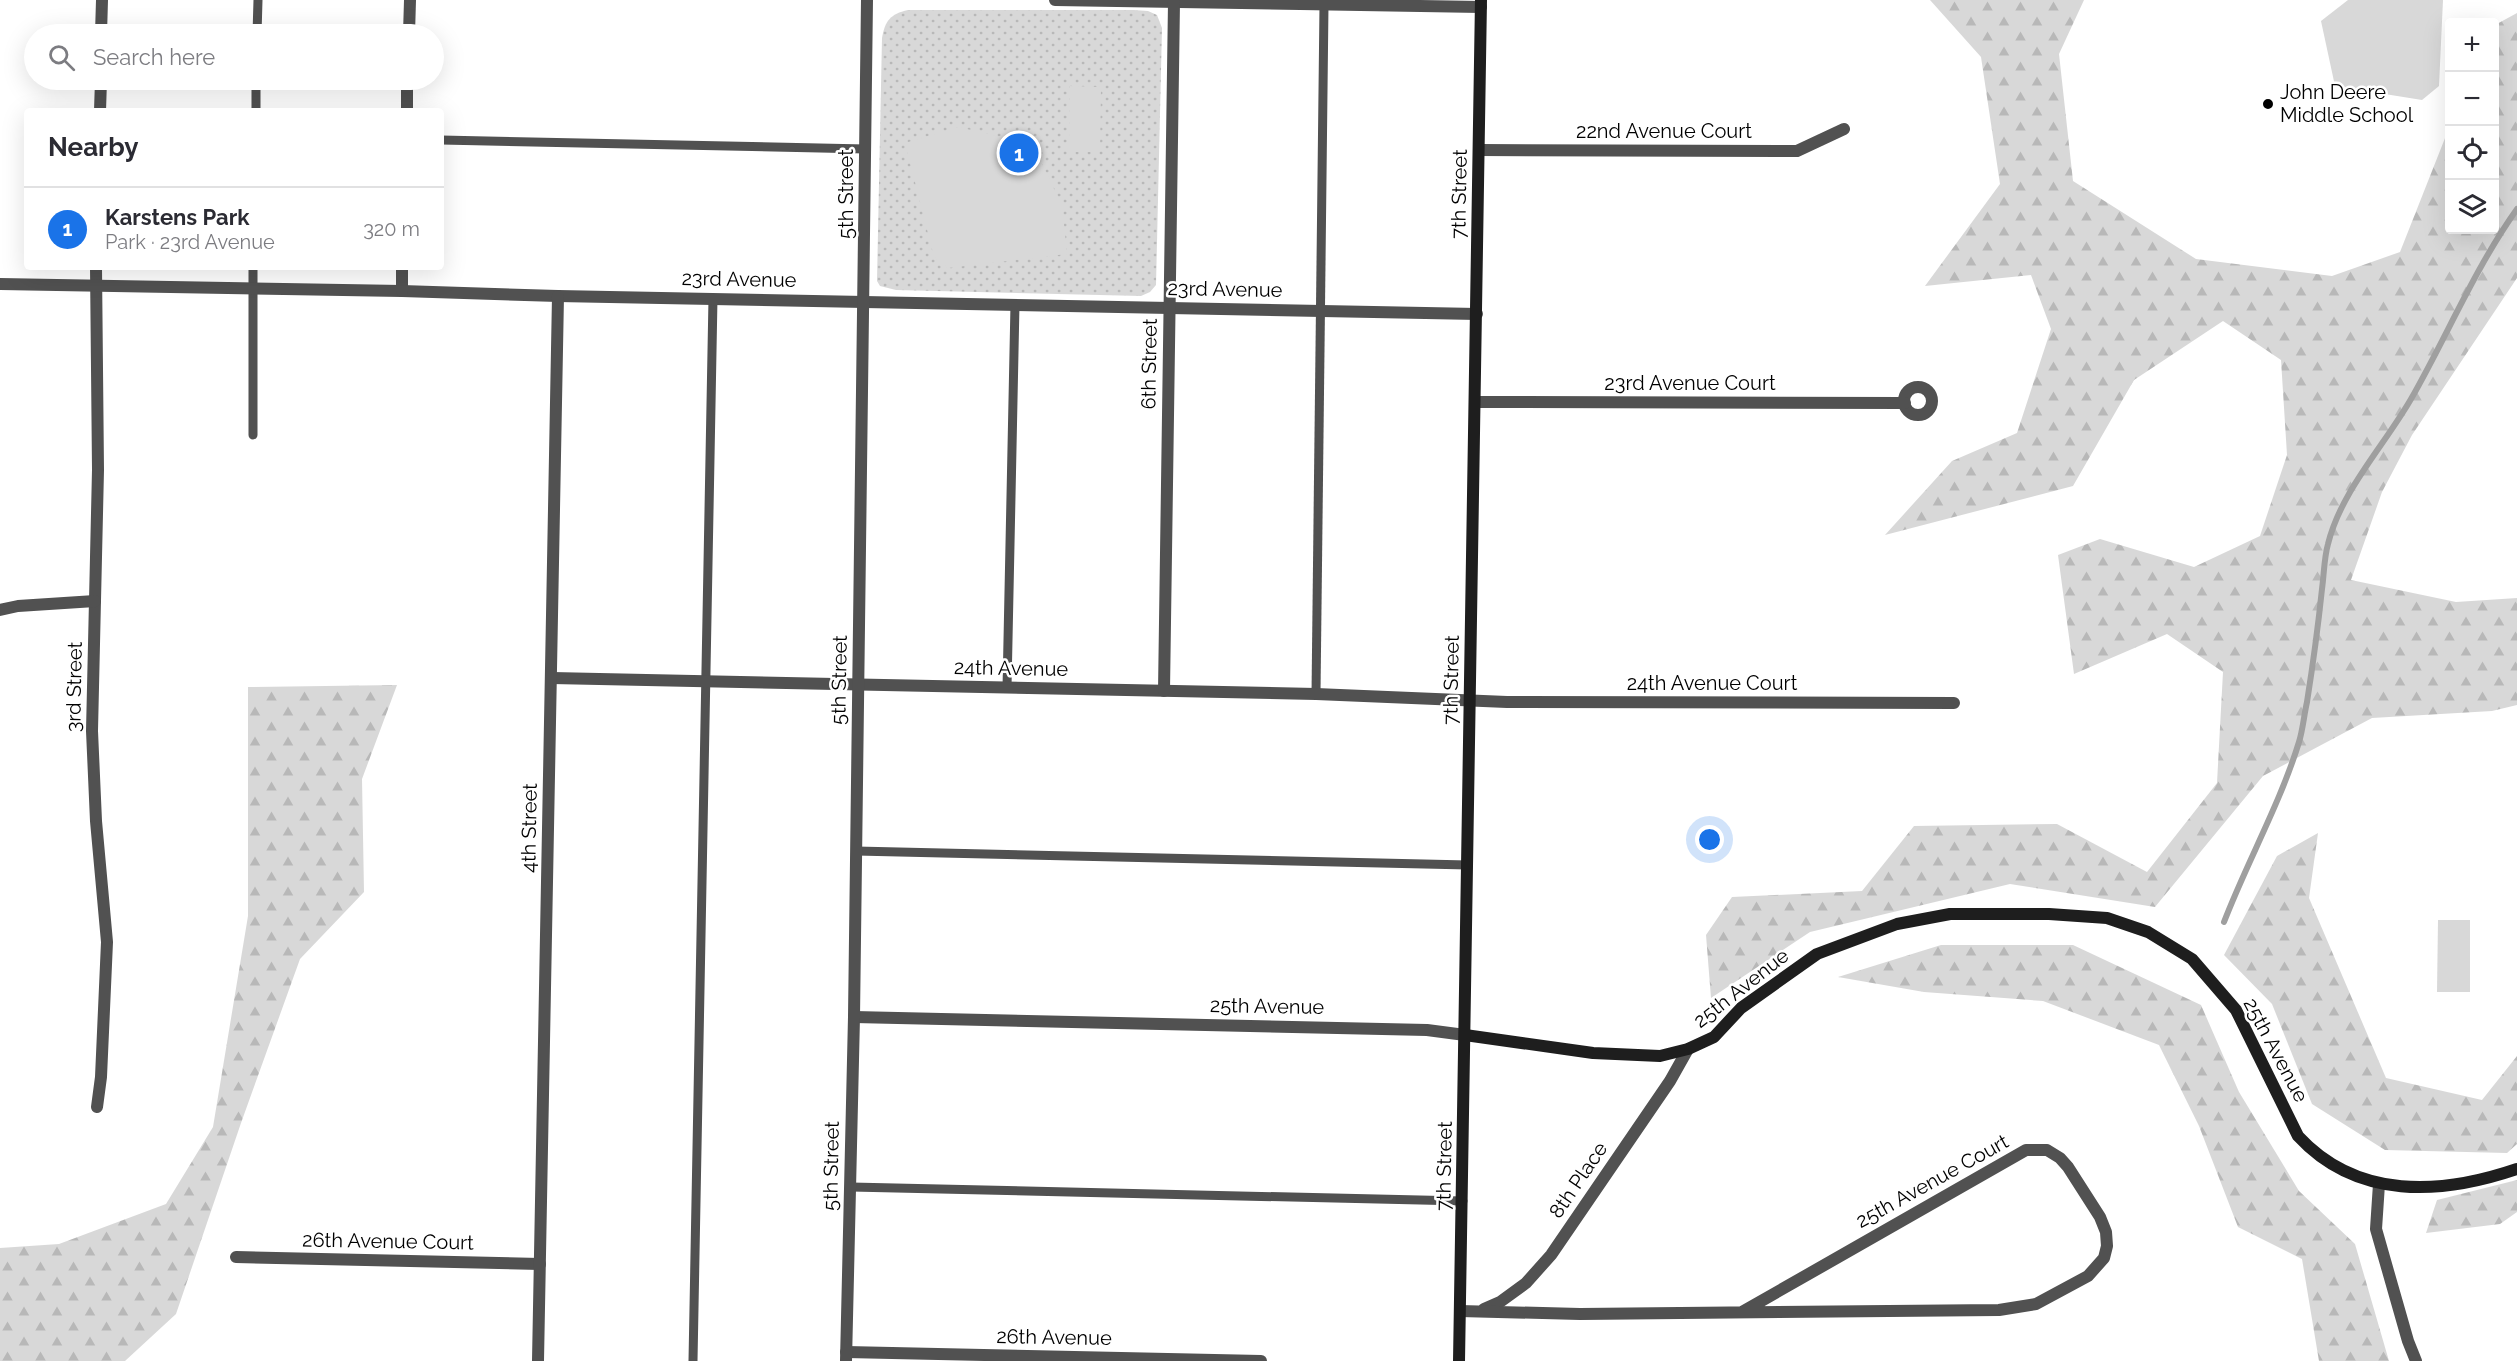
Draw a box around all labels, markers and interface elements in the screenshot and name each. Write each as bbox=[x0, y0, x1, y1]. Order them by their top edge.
map controls bbox=[2445, 18, 2499, 234]
button: + bbox=[2445, 18, 2499, 72]
search box bbox=[24, 24, 444, 90]
icon: search bbox=[45, 41, 78, 74]
text: Search here bbox=[93, 44, 215, 70]
button: − bbox=[2445, 72, 2499, 126]
place label: John Deere Middle School bbox=[2280, 80, 2414, 127]
marker: John Deere Middle School bbox=[2261, 97, 2275, 111]
street label: 22nd Avenue Court bbox=[1576, 119, 1752, 143]
button: locate bbox=[2445, 126, 2499, 180]
pin: 1 bbox=[1000, 130, 1038, 176]
text: Nearby bbox=[48, 132, 138, 162]
street label: 5th Street bbox=[834, 149, 858, 239]
street label: 7th Street bbox=[1446, 149, 1472, 239]
button: layers bbox=[2445, 180, 2499, 234]
text: Karstens Park bbox=[105, 204, 249, 230]
text: 1 bbox=[63, 217, 72, 241]
text: 320 m bbox=[363, 217, 420, 241]
text: Park · 23rd Avenue bbox=[105, 230, 275, 254]
street label: 23rd Avenue bbox=[681, 266, 797, 292]
street label: 23rd Avenue bbox=[1167, 276, 1283, 302]
street label: 6th Street bbox=[1136, 318, 1162, 410]
street label: 23rd Avenue Court bbox=[1604, 371, 1776, 395]
street label: 5th Street bbox=[826, 635, 852, 725]
street label: 7th Street bbox=[1438, 635, 1464, 725]
street label: 3rd Street bbox=[61, 641, 87, 732]
street label: 24th Avenue bbox=[954, 655, 1069, 681]
street label: 24th Avenue Court bbox=[1627, 671, 1798, 695]
street label: 4th Street bbox=[516, 783, 542, 873]
your location bbox=[1695, 825, 1724, 854]
street label: 25th Avenue bbox=[1689, 943, 1794, 1033]
street label: 25th Avenue bbox=[1210, 993, 1325, 1019]
street label: 25th Avenue bbox=[2239, 994, 2314, 1106]
street label: 5th Street bbox=[818, 1121, 844, 1211]
street label: 7th Street bbox=[1431, 1121, 1457, 1211]
street label: 25th Avenue Court bbox=[1852, 1129, 2013, 1233]
street label: 8th Place bbox=[1544, 1137, 1612, 1223]
street label: 26th Avenue Court bbox=[302, 1228, 474, 1255]
street label: 26th Avenue bbox=[996, 1324, 1112, 1350]

